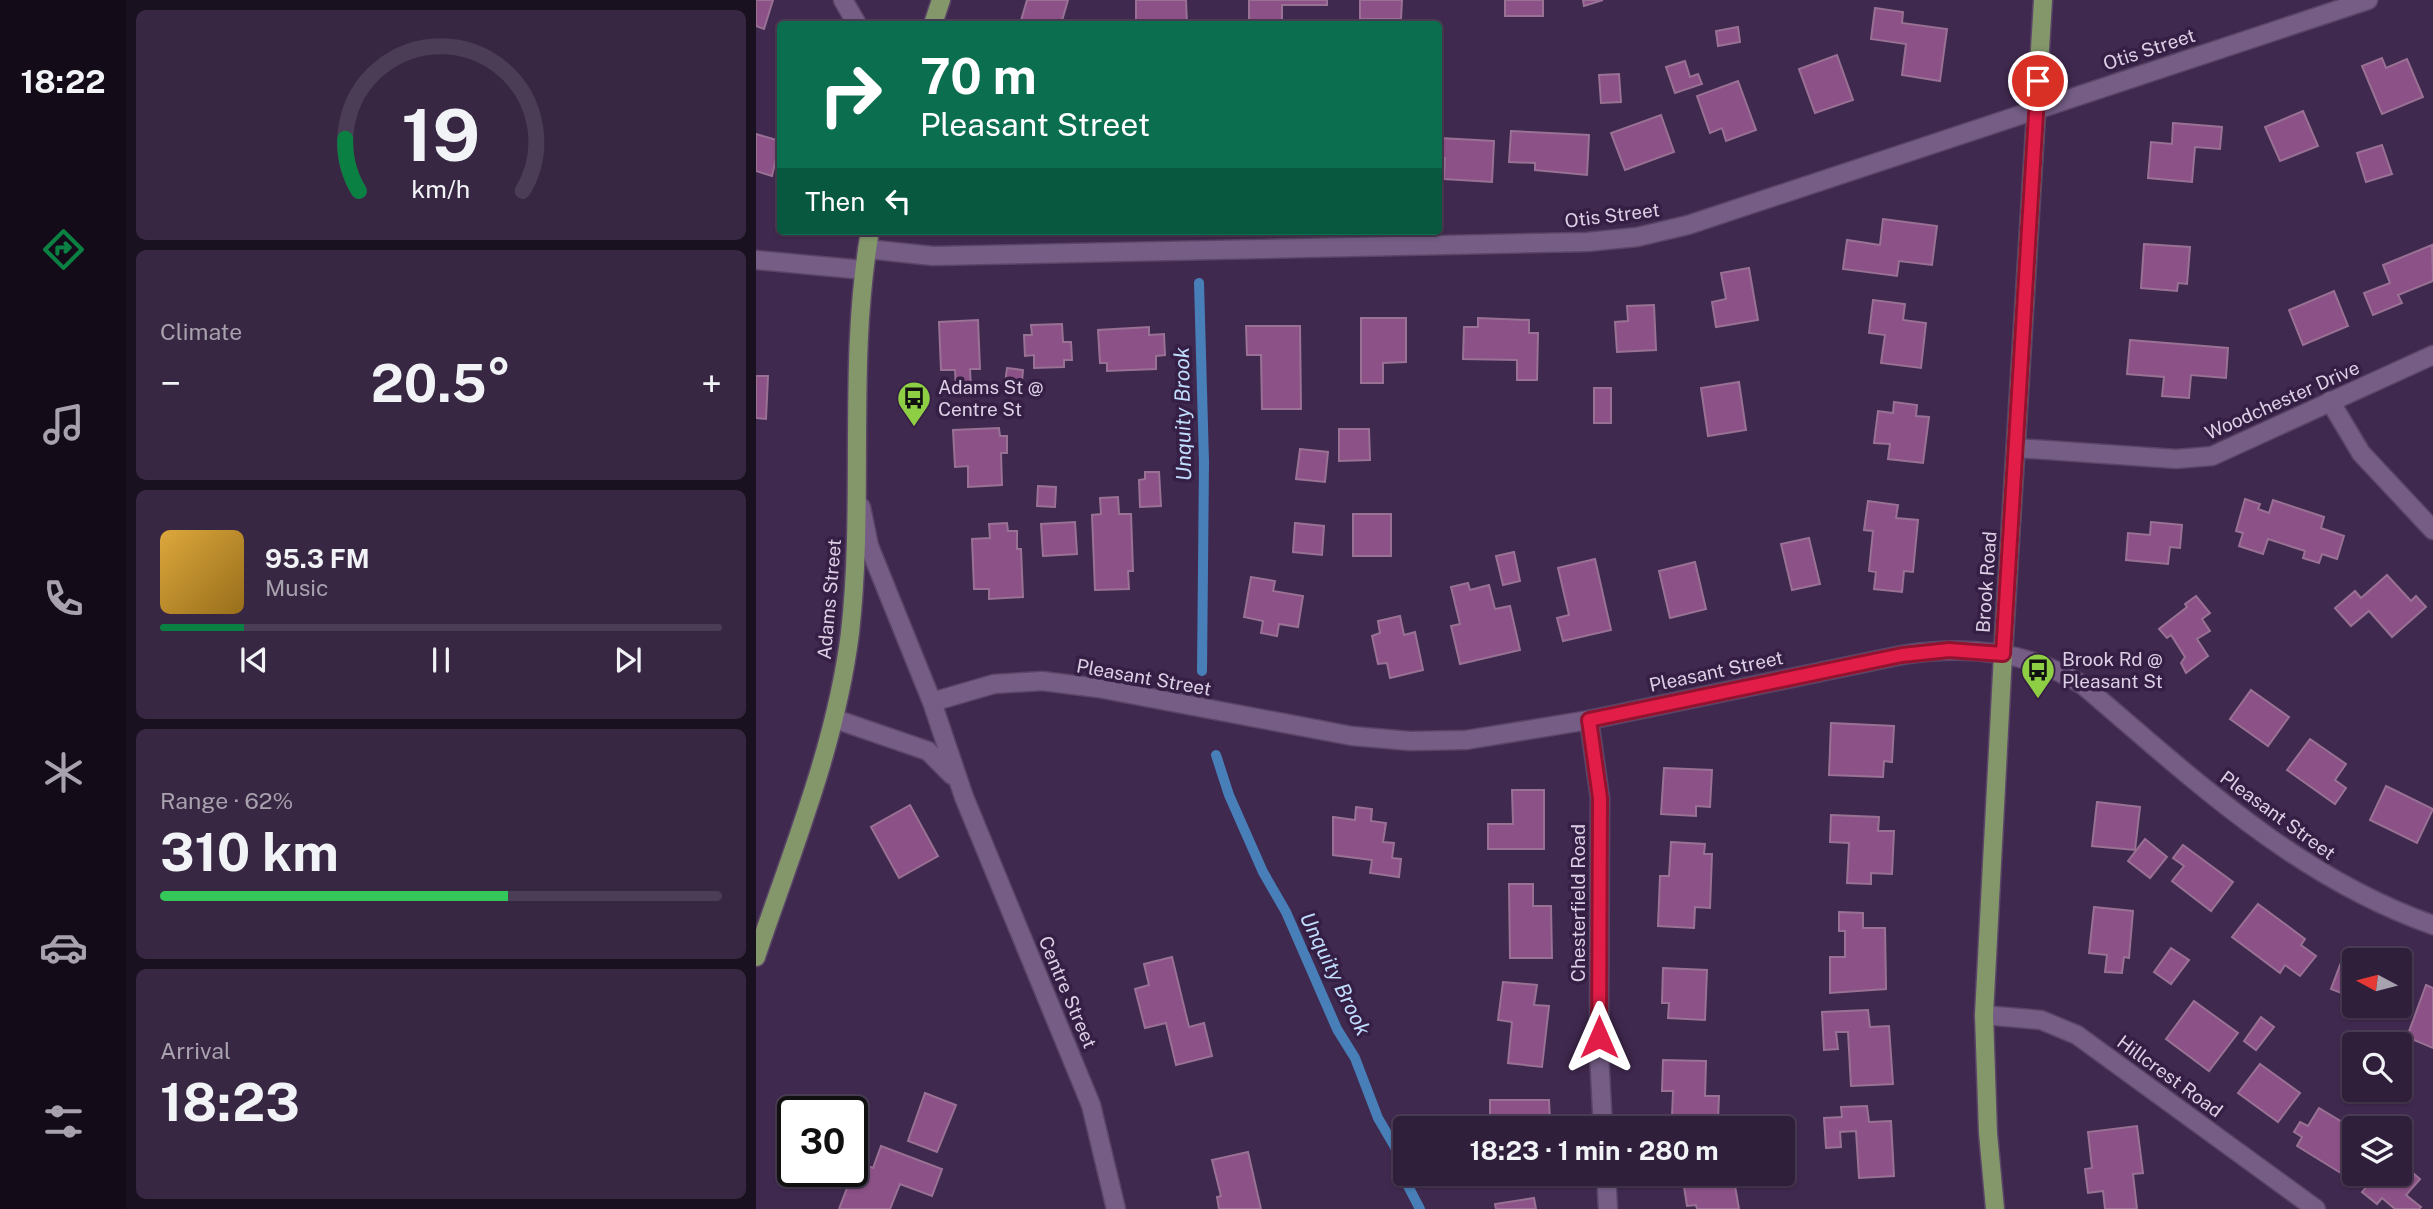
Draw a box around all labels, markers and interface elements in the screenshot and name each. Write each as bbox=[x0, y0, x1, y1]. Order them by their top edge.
street label: Otis Street bbox=[2100, 24, 2198, 74]
text: 70 m bbox=[920, 47, 1037, 105]
icon: right bbox=[805, 49, 896, 140]
pin bbox=[2008, 51, 2068, 111]
icon: arrive bbox=[2019, 62, 2057, 100]
text: 18:22 bbox=[20, 63, 106, 100]
text: 19 bbox=[401, 92, 481, 177]
text: Pleasant Street bbox=[920, 106, 1150, 143]
text: km/h bbox=[412, 174, 470, 204]
icon: left bbox=[879, 182, 917, 220]
text: Then bbox=[805, 186, 865, 217]
street label: Otis Street bbox=[1563, 198, 1661, 232]
icon: directions bbox=[39, 225, 88, 274]
text: Climate bbox=[160, 318, 242, 345]
water label: Unquity Brook bbox=[1169, 346, 1196, 481]
text: 20.5° bbox=[371, 353, 511, 414]
street label: Woodchester Drive bbox=[2201, 356, 2363, 444]
text: − bbox=[160, 361, 181, 406]
text: + bbox=[701, 361, 722, 406]
place label: Adams St @ Centre St bbox=[938, 376, 1043, 420]
bus stop icon: Adams St @ Centre St bbox=[895, 379, 933, 428]
icon: music bbox=[39, 400, 88, 449]
street label: Brook Road bbox=[1971, 530, 2001, 634]
street label: Adams Street bbox=[813, 538, 845, 660]
text: 95.3 FM bbox=[265, 543, 370, 574]
icon: phone bbox=[39, 574, 88, 623]
text: Music bbox=[265, 574, 329, 601]
icon: previous bbox=[235, 641, 273, 679]
icon: pause bbox=[422, 641, 460, 679]
icon: next bbox=[609, 641, 647, 679]
street label: Pleasant Street bbox=[1647, 646, 1785, 696]
place label: Brook Rd @ Pleasant St bbox=[2062, 648, 2163, 692]
bus stop icon: Brook Rd @ Pleasant St bbox=[2019, 651, 2057, 700]
street label: Pleasant Street bbox=[1075, 654, 1213, 700]
icon: climate bbox=[39, 748, 88, 797]
street label: Pleasant Street bbox=[2216, 766, 2340, 864]
text: Range · 62% bbox=[160, 787, 293, 814]
text: 310 km bbox=[160, 822, 339, 883]
street label: Chesterfield Road bbox=[1567, 824, 1589, 982]
water label: Unquity Brook bbox=[1295, 908, 1376, 1040]
icon: car bbox=[39, 923, 88, 972]
street label: Centre Street bbox=[1034, 933, 1102, 1051]
north arrow bbox=[2342, 948, 2412, 1018]
map controls bbox=[2342, 948, 2412, 1186]
position arrow bbox=[1562, 1000, 1636, 1074]
street label: Hillcrest Road bbox=[2113, 1030, 2227, 1122]
button: search bbox=[2342, 1032, 2412, 1102]
text: Arrival bbox=[160, 1037, 231, 1064]
text: 18:23 bbox=[160, 1072, 300, 1133]
speed limit sign: 30 bbox=[777, 1096, 868, 1187]
icon: filters bbox=[39, 1097, 88, 1146]
button: layers bbox=[2342, 1116, 2412, 1186]
text: 18:23 · 1 min · 280 m bbox=[1469, 1135, 1719, 1166]

